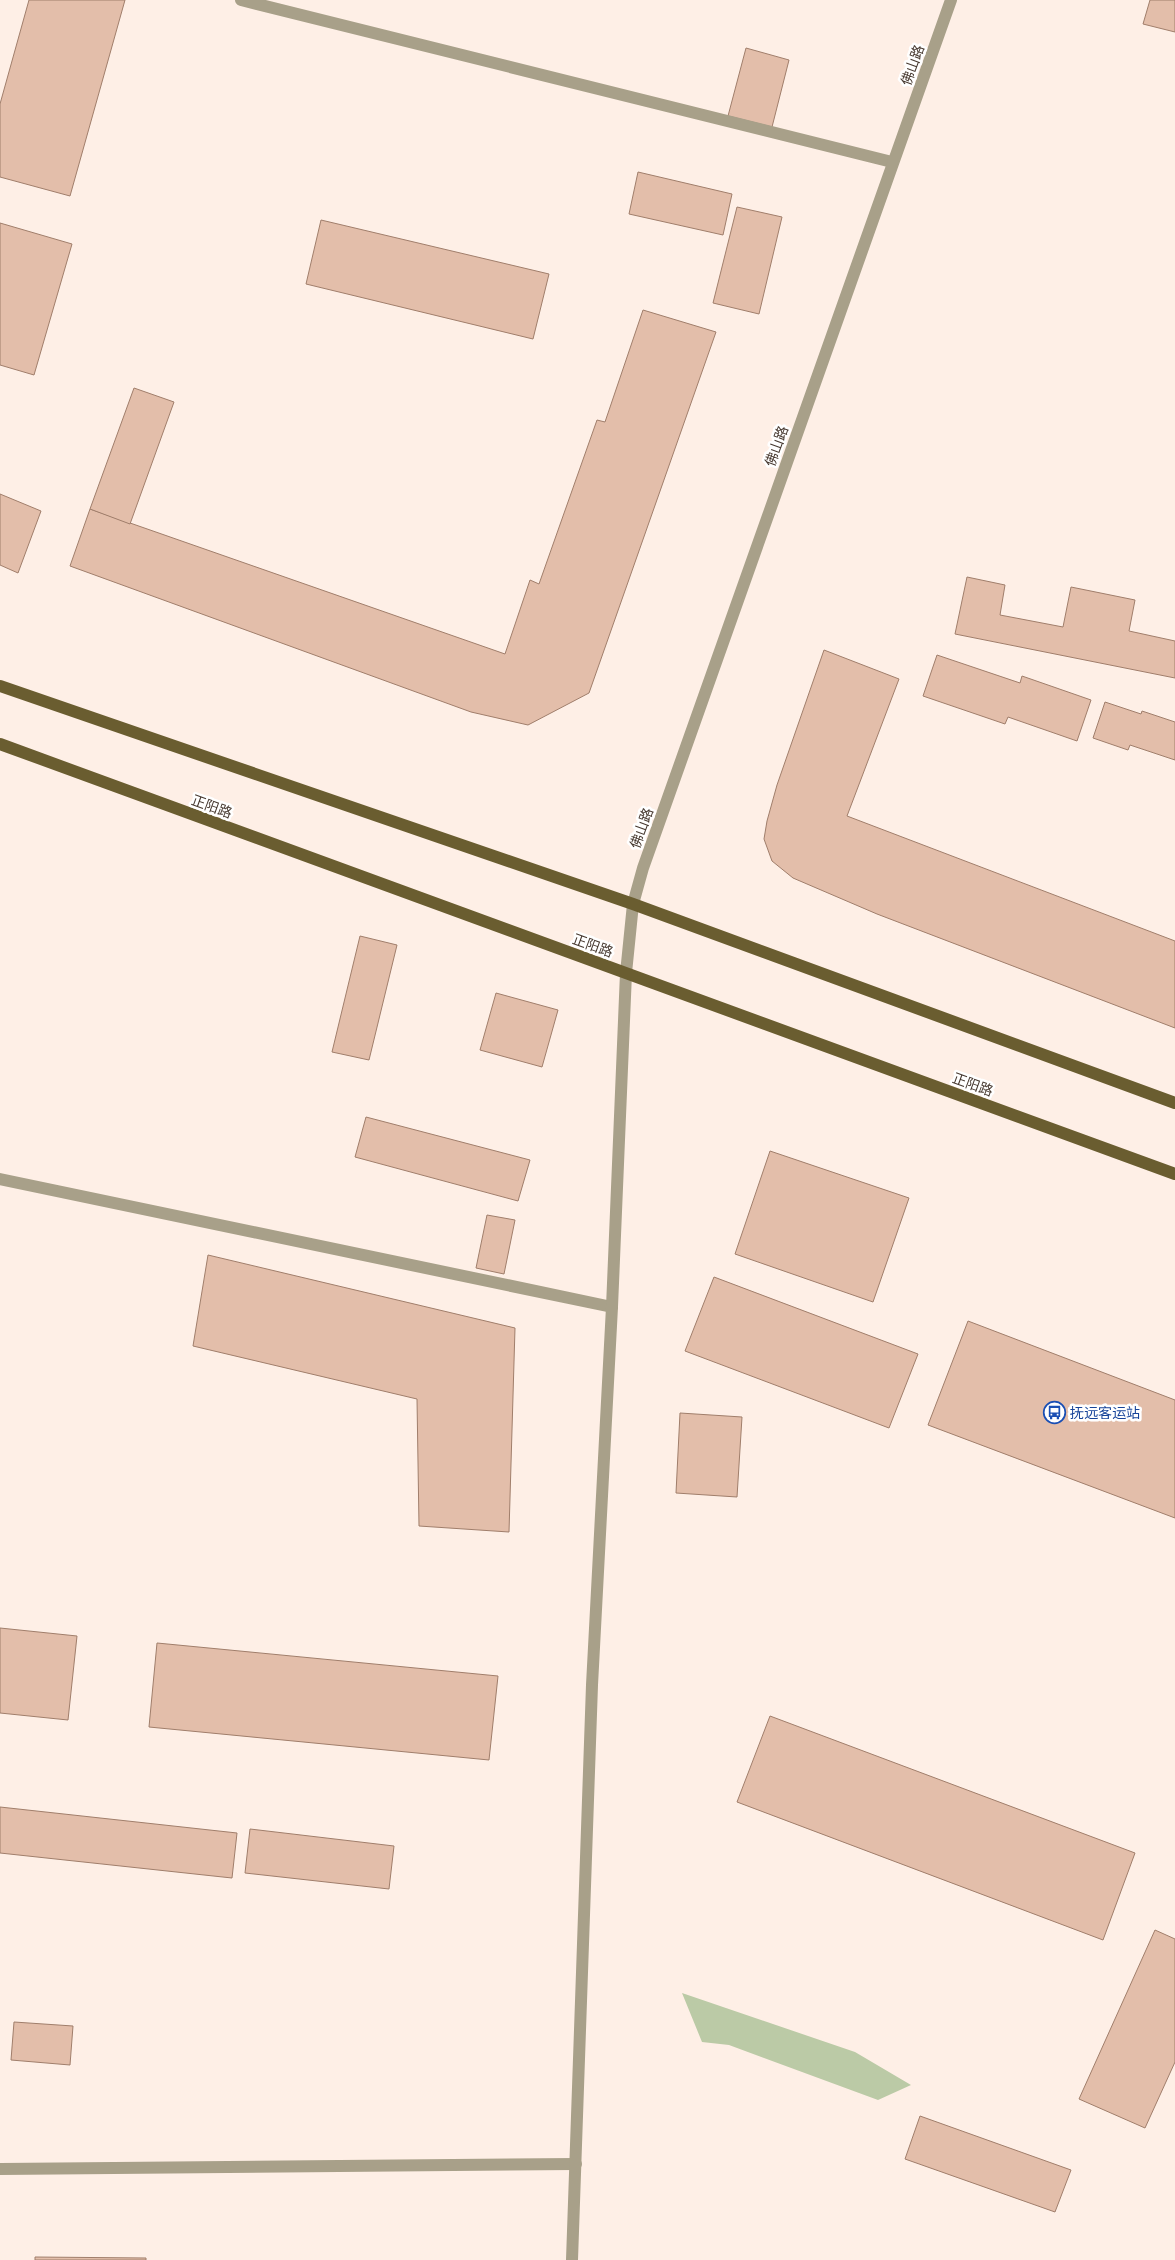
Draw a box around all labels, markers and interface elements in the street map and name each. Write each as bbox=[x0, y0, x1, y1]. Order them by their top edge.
street label: 佛山路 bbox=[896, 42, 928, 88]
street label: 佛山路 bbox=[760, 423, 792, 469]
street label: 正阳路 bbox=[189, 790, 235, 822]
street label: 佛山路 bbox=[625, 805, 657, 851]
street label: 正阳路 bbox=[570, 929, 616, 961]
street label: 正阳路 bbox=[950, 1068, 996, 1100]
bus stop icon: 抚远客运站 bbox=[1042, 1400, 1066, 1424]
place label: 抚远客运站 bbox=[1070, 1403, 1140, 1422]

